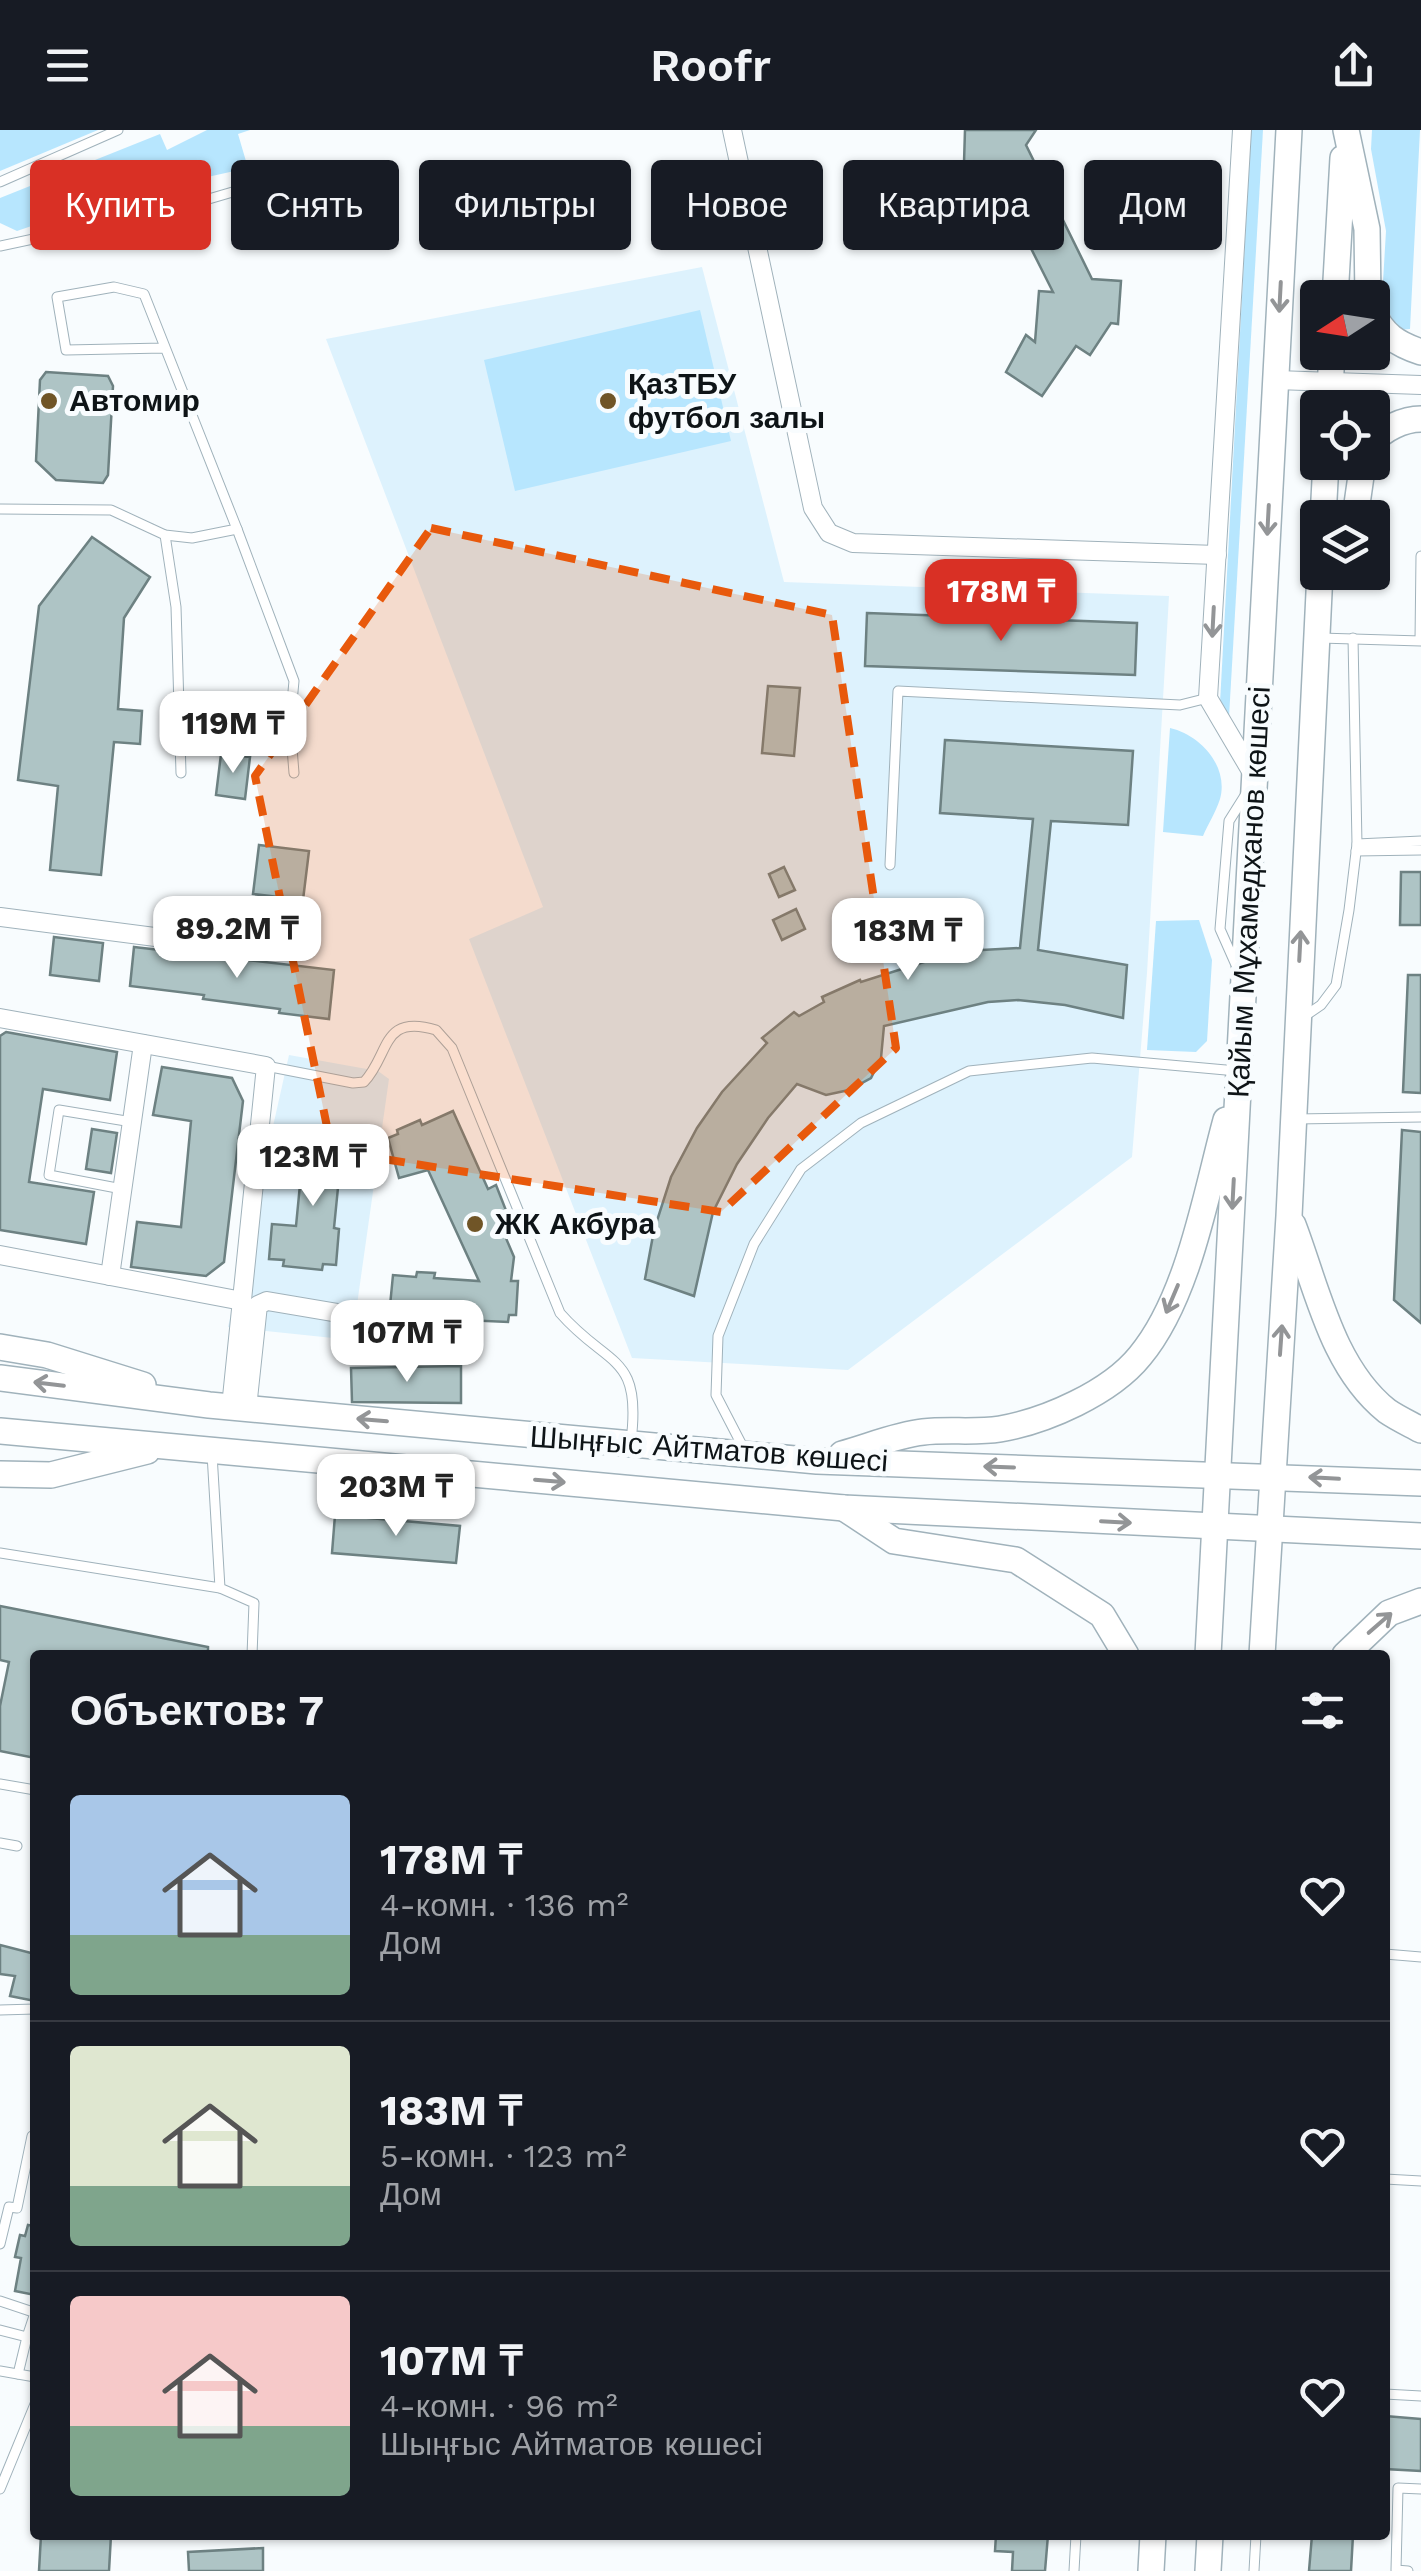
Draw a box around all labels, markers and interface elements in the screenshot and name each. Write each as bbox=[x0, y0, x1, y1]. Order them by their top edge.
icon: menu bbox=[40, 38, 95, 93]
icon: share bbox=[1326, 38, 1381, 93]
text: Roofr bbox=[650, 39, 771, 92]
chip: Купить bbox=[30, 160, 211, 250]
chip: Снять bbox=[231, 160, 399, 250]
chip: Фильтры bbox=[419, 160, 631, 250]
chip: Новое bbox=[651, 160, 823, 250]
chip: Квартира bbox=[843, 160, 1064, 250]
chip: Дом bbox=[1084, 160, 1222, 250]
north arrow bbox=[1300, 280, 1390, 370]
map controls bbox=[1300, 280, 1390, 590]
one-way arrow bbox=[1270, 281, 1289, 313]
place label: ҚазТБУ футбол залы bbox=[628, 366, 825, 435]
place label: Автомир bbox=[69, 383, 200, 418]
marker: Автомир bbox=[38, 390, 60, 412]
marker: ҚазТБУ футбол залы bbox=[597, 390, 619, 412]
button: locate bbox=[1300, 390, 1390, 480]
button: layers bbox=[1300, 500, 1390, 590]
one-way arrow bbox=[1258, 503, 1277, 535]
pin: 178M ₸ bbox=[920, 559, 1082, 644]
text: 178M ₸ bbox=[947, 572, 1055, 610]
one-way arrow bbox=[1203, 606, 1222, 638]
street label: Қайым Мұхамедханов көшесі bbox=[1220, 685, 1277, 1099]
pin: 119M ₸ bbox=[152, 691, 314, 776]
text: 119M ₸ bbox=[181, 704, 285, 742]
pin: 89.2M ₸ bbox=[145, 896, 329, 981]
pin: 183M ₸ bbox=[827, 898, 989, 983]
text: 89.2M ₸ bbox=[175, 909, 299, 947]
text: 183M ₸ bbox=[854, 911, 962, 949]
one-way arrow bbox=[1291, 930, 1310, 962]
pin: 123M ₸ bbox=[232, 1124, 394, 1209]
text: 123M ₸ bbox=[259, 1137, 367, 1175]
one-way arrow bbox=[1223, 1177, 1242, 1209]
place label: ЖК Акбура bbox=[494, 1206, 655, 1241]
marker: ЖК Акбура bbox=[464, 1213, 486, 1235]
one-way arrow bbox=[1162, 1283, 1180, 1314]
pin: 107M ₸ bbox=[326, 1300, 488, 1385]
text: 107M ₸ bbox=[353, 1313, 461, 1351]
one-way arrow bbox=[1272, 1325, 1291, 1357]
one-way arrow bbox=[33, 1375, 65, 1393]
one-way arrow bbox=[356, 1411, 388, 1430]
street label: Шыңғыс Айтматов көшесі bbox=[529, 1419, 889, 1478]
pin: 203M ₸ bbox=[315, 1454, 477, 1539]
one-way arrow bbox=[983, 1457, 1015, 1476]
text: 203M ₸ bbox=[339, 1467, 453, 1505]
one-way arrow bbox=[1308, 1468, 1340, 1487]
one-way arrow bbox=[534, 1472, 566, 1491]
one-way arrow bbox=[1100, 1513, 1132, 1532]
one-way arrow bbox=[1367, 1611, 1392, 1634]
icon: filters bbox=[1295, 1683, 1350, 1738]
text: Объектов: 7 bbox=[70, 1686, 324, 1735]
icon: home bbox=[150, 1835, 270, 1955]
text: 178M ₸ bbox=[380, 1835, 522, 1884]
icon: heart bbox=[1295, 1868, 1350, 1923]
text: 4-комн. · 136 m² bbox=[380, 1886, 628, 1924]
text: Дом bbox=[380, 1924, 442, 1962]
icon: home bbox=[150, 2086, 270, 2206]
text: 183M ₸ bbox=[380, 2086, 522, 2135]
icon: heart bbox=[1295, 2119, 1350, 2174]
text: 5-комн. · 123 m² bbox=[380, 2137, 627, 2175]
text: Дом bbox=[380, 2175, 442, 2213]
icon: home bbox=[150, 2336, 270, 2456]
text: 107M ₸ bbox=[380, 2336, 523, 2385]
icon: heart bbox=[1295, 2369, 1350, 2424]
text: 4-комн. · 96 m² bbox=[380, 2387, 618, 2425]
text: Шыңғыс Айтматов көшесі bbox=[380, 2425, 763, 2463]

